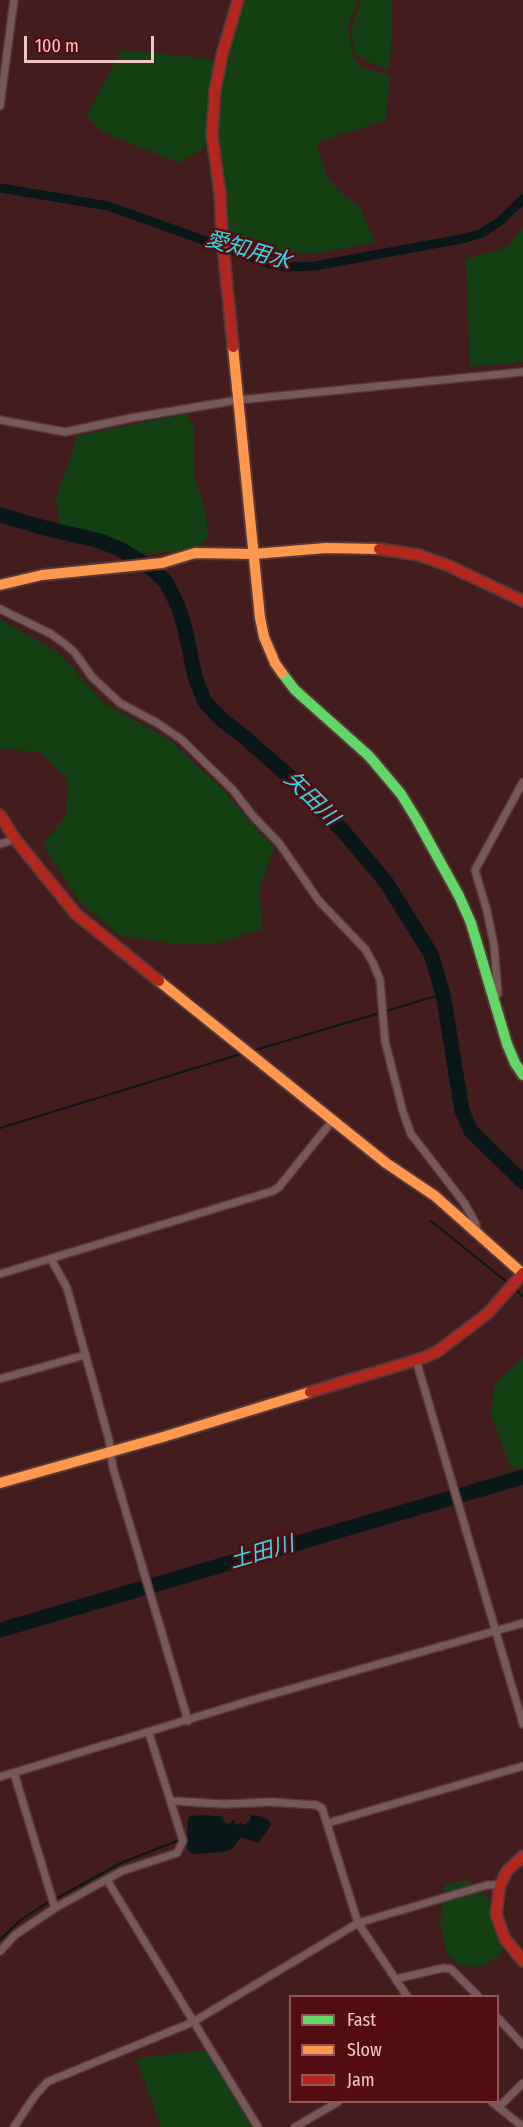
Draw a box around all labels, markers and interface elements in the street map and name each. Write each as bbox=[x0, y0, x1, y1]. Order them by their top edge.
scale bar bbox=[27, 24, 158, 62]
text: 100 m bbox=[35, 35, 79, 57]
water label: 愛知用水 bbox=[202, 226, 294, 276]
water label: 矢田川 bbox=[278, 766, 344, 832]
water label: 土田川 bbox=[227, 1531, 297, 1575]
legend bbox=[289, 1995, 499, 2103]
text: Fast bbox=[347, 2009, 376, 2031]
text: Slow bbox=[347, 2039, 382, 2061]
text: Jam bbox=[347, 2069, 375, 2091]

